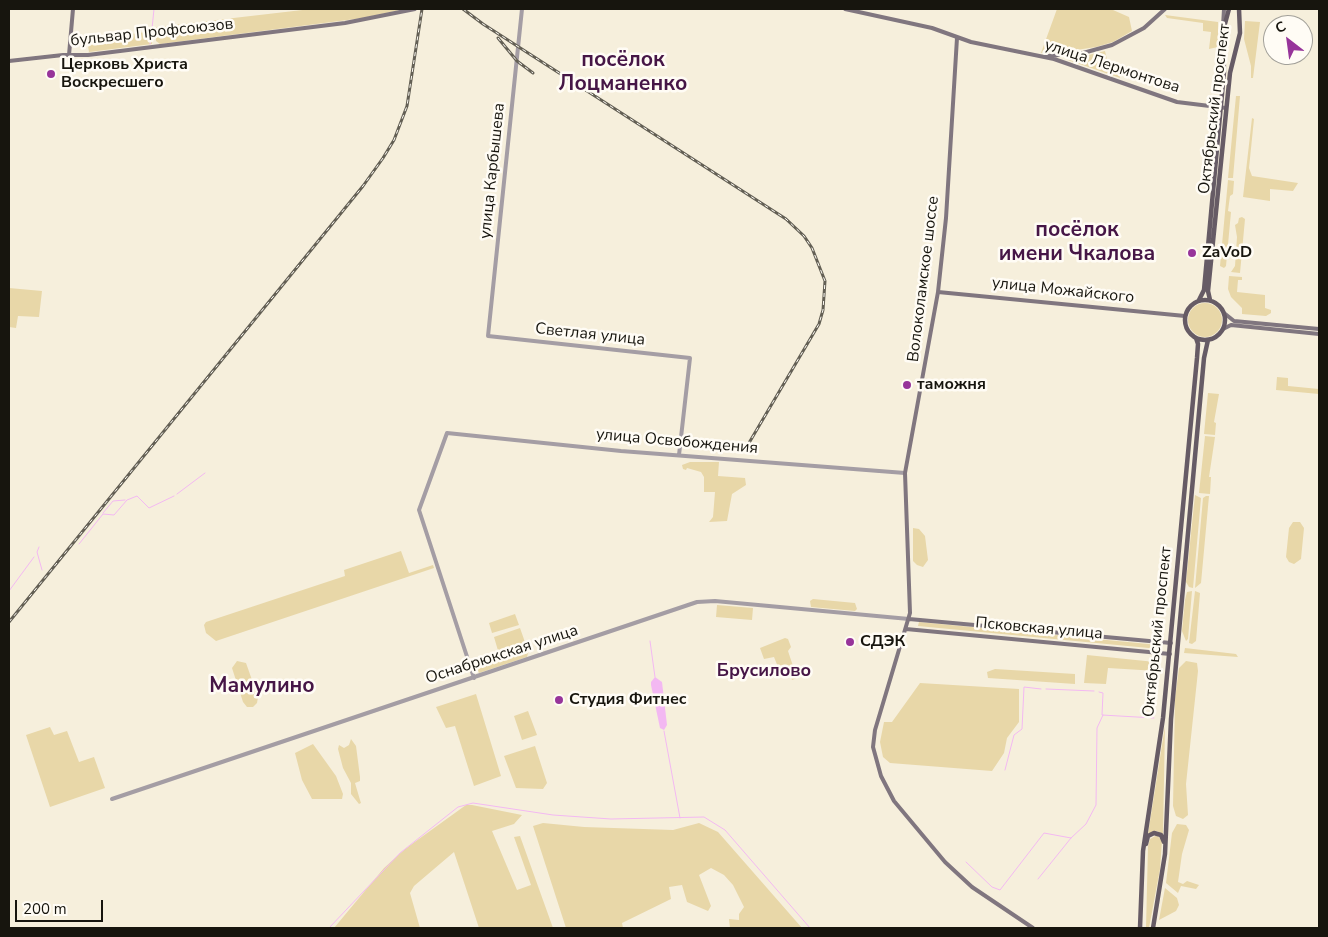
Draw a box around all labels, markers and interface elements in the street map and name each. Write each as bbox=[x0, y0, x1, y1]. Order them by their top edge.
street label: бульвар Профсоюзов bbox=[70, 15, 234, 51]
north arrow bbox=[1263, 15, 1313, 65]
text: С bbox=[1272, 17, 1290, 38]
street label: Октябрьский проспект bbox=[1195, 23, 1235, 195]
street label: улица Лермонтова bbox=[1042, 36, 1182, 98]
district label: посёлок Лоцманенко bbox=[559, 48, 687, 98]
place label: Церковь Христа Воскресшего bbox=[61, 55, 188, 93]
marker: Церковь Христа Воскресшего bbox=[45, 68, 57, 80]
street label: улица Карбышева bbox=[476, 102, 510, 240]
street label: Волоколамское шоссе bbox=[904, 195, 944, 363]
district label: посёлок имени Чкалова bbox=[999, 218, 1155, 268]
place label: ZaVoD bbox=[1202, 243, 1252, 263]
marker: ZaVoD bbox=[1186, 247, 1198, 259]
street label: улица Можайского bbox=[991, 274, 1135, 308]
street label: Светлая улица bbox=[534, 320, 646, 350]
place label: таможня bbox=[917, 375, 986, 395]
marker: таможня bbox=[901, 379, 913, 391]
street label: улица Освобождения bbox=[595, 425, 759, 459]
street label: Октябрьский проспект bbox=[1139, 546, 1177, 718]
street label: Псковская улица bbox=[974, 614, 1104, 644]
street label: Оснабрюкская улица bbox=[423, 621, 581, 689]
place label: СДЭК bbox=[860, 632, 905, 652]
marker: СДЭК bbox=[844, 636, 856, 648]
district label: Брусилово bbox=[717, 661, 811, 683]
district label: Мамулино bbox=[209, 674, 315, 700]
place label: Студия Фитнес bbox=[569, 690, 687, 710]
marker: Студия Фитнес bbox=[553, 694, 565, 706]
scale bar bbox=[18, 890, 105, 922]
text: 200 m bbox=[23, 899, 67, 919]

